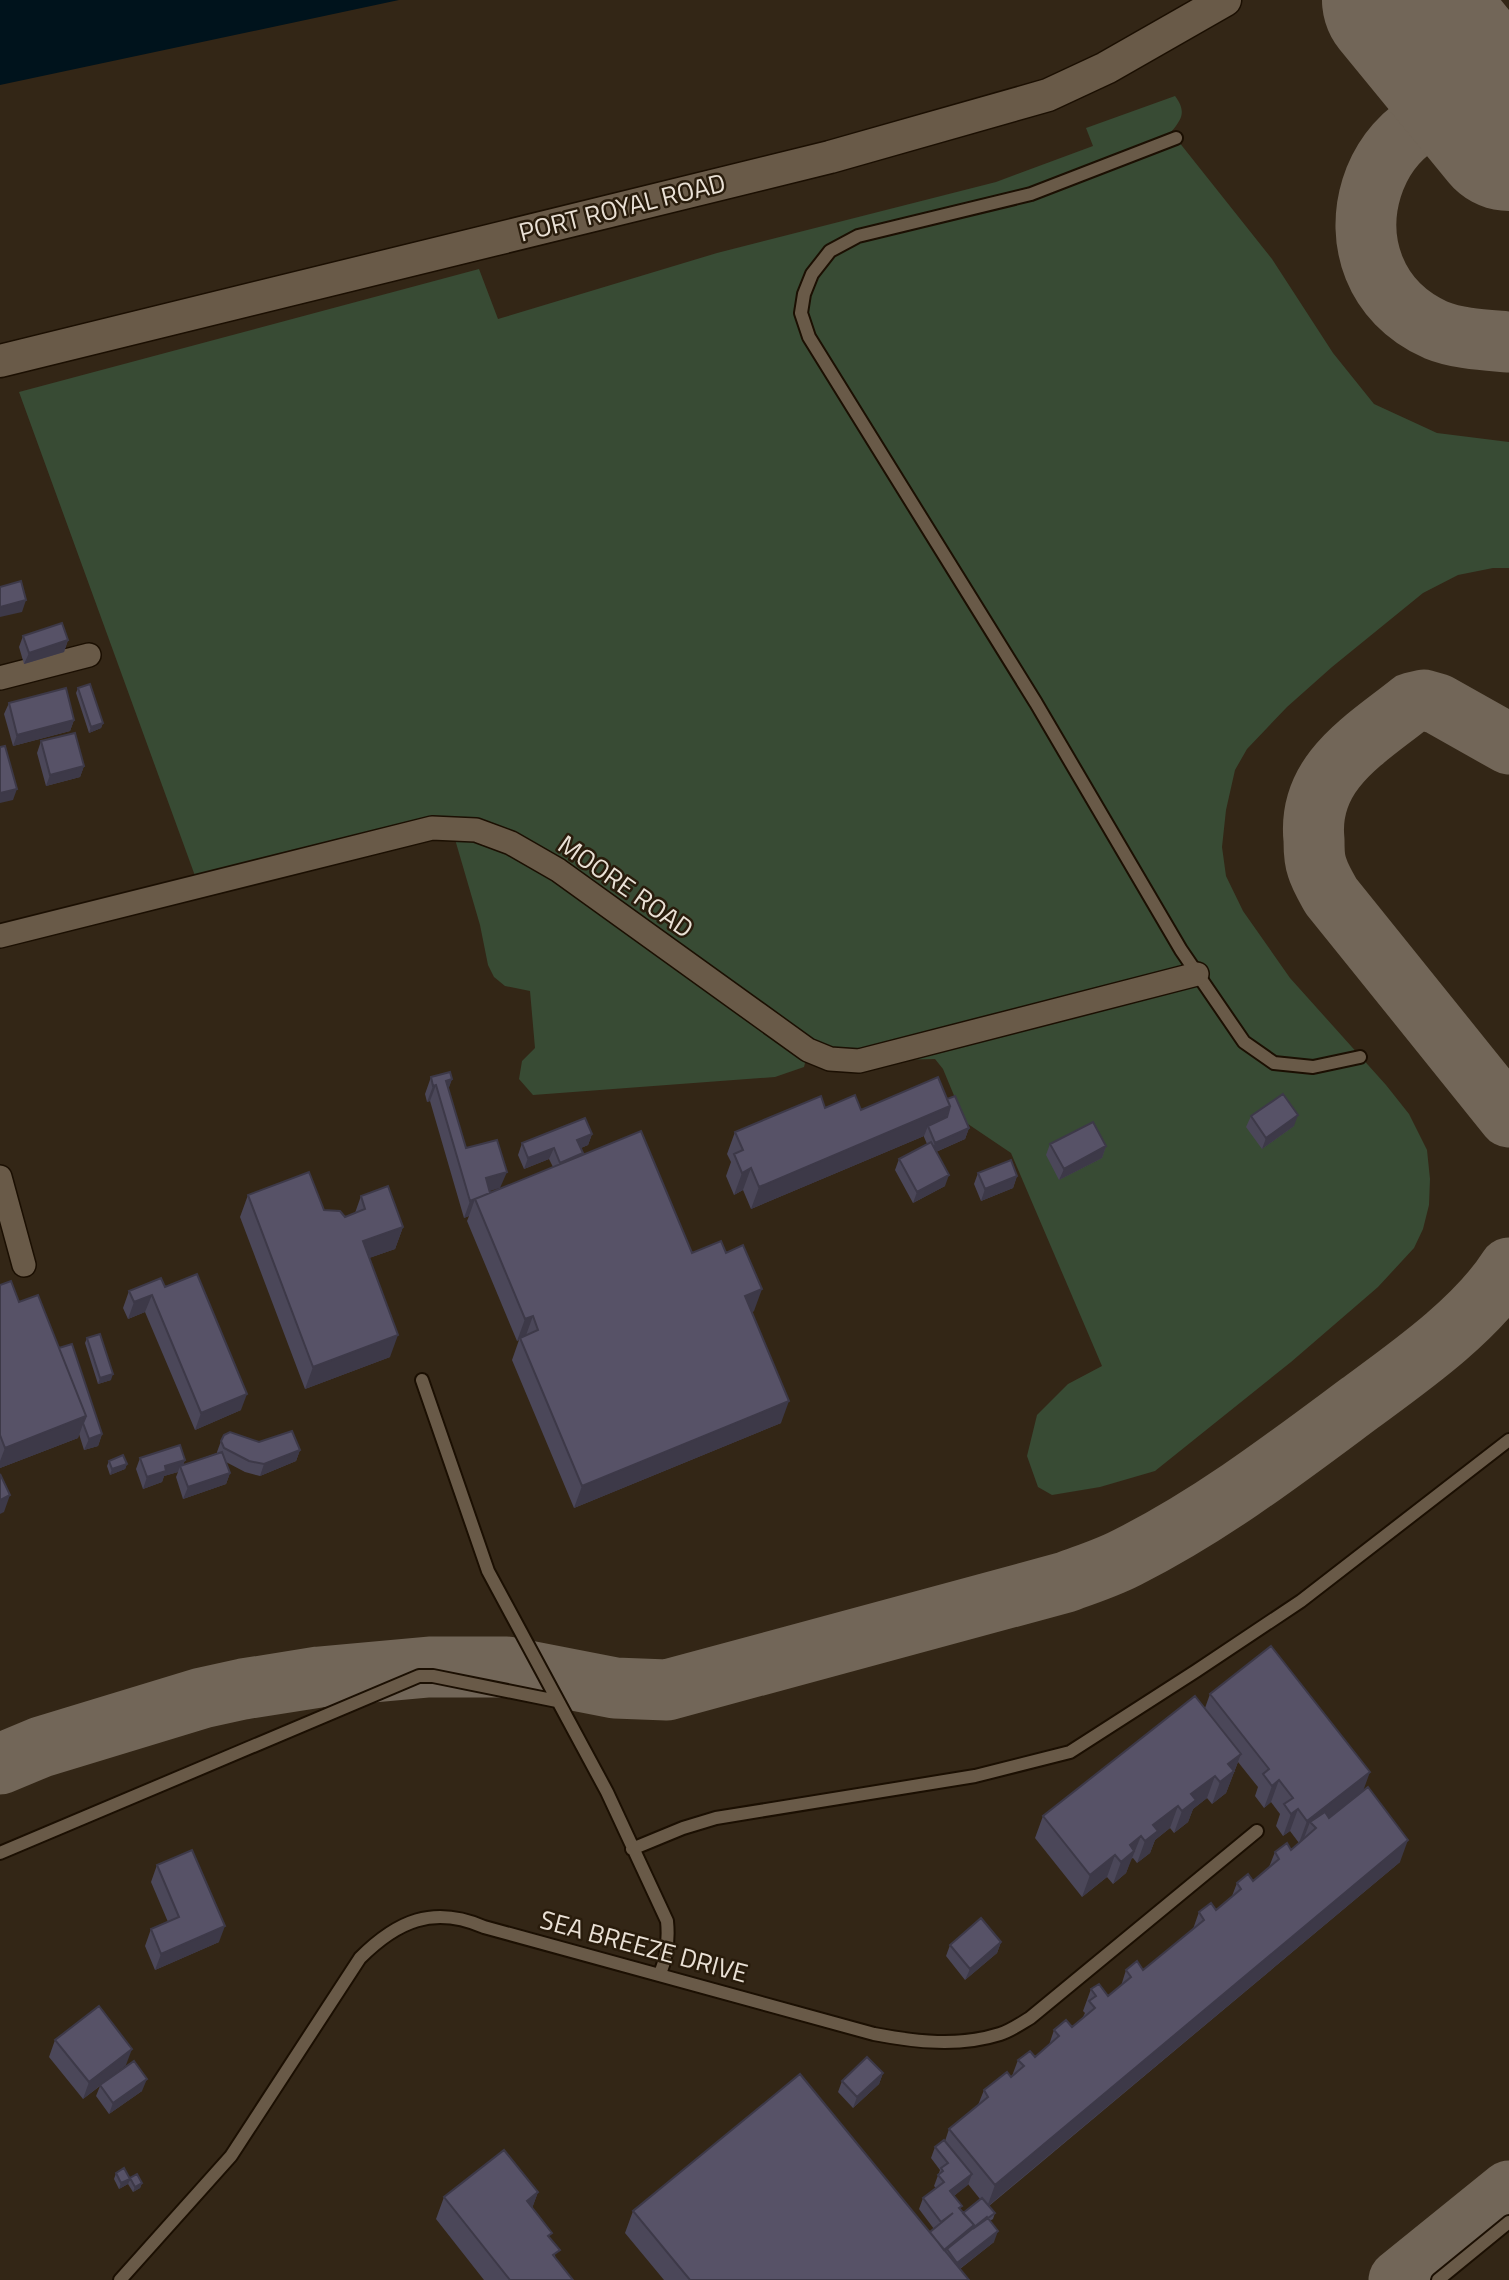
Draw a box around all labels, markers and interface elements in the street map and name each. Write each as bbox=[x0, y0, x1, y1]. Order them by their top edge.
street label: PORT ROYAL ROAD bbox=[515, 162, 729, 252]
street label: MOORE ROAD bbox=[550, 825, 702, 947]
street label: SEA BREEZE DRIVE bbox=[536, 1900, 752, 1992]

